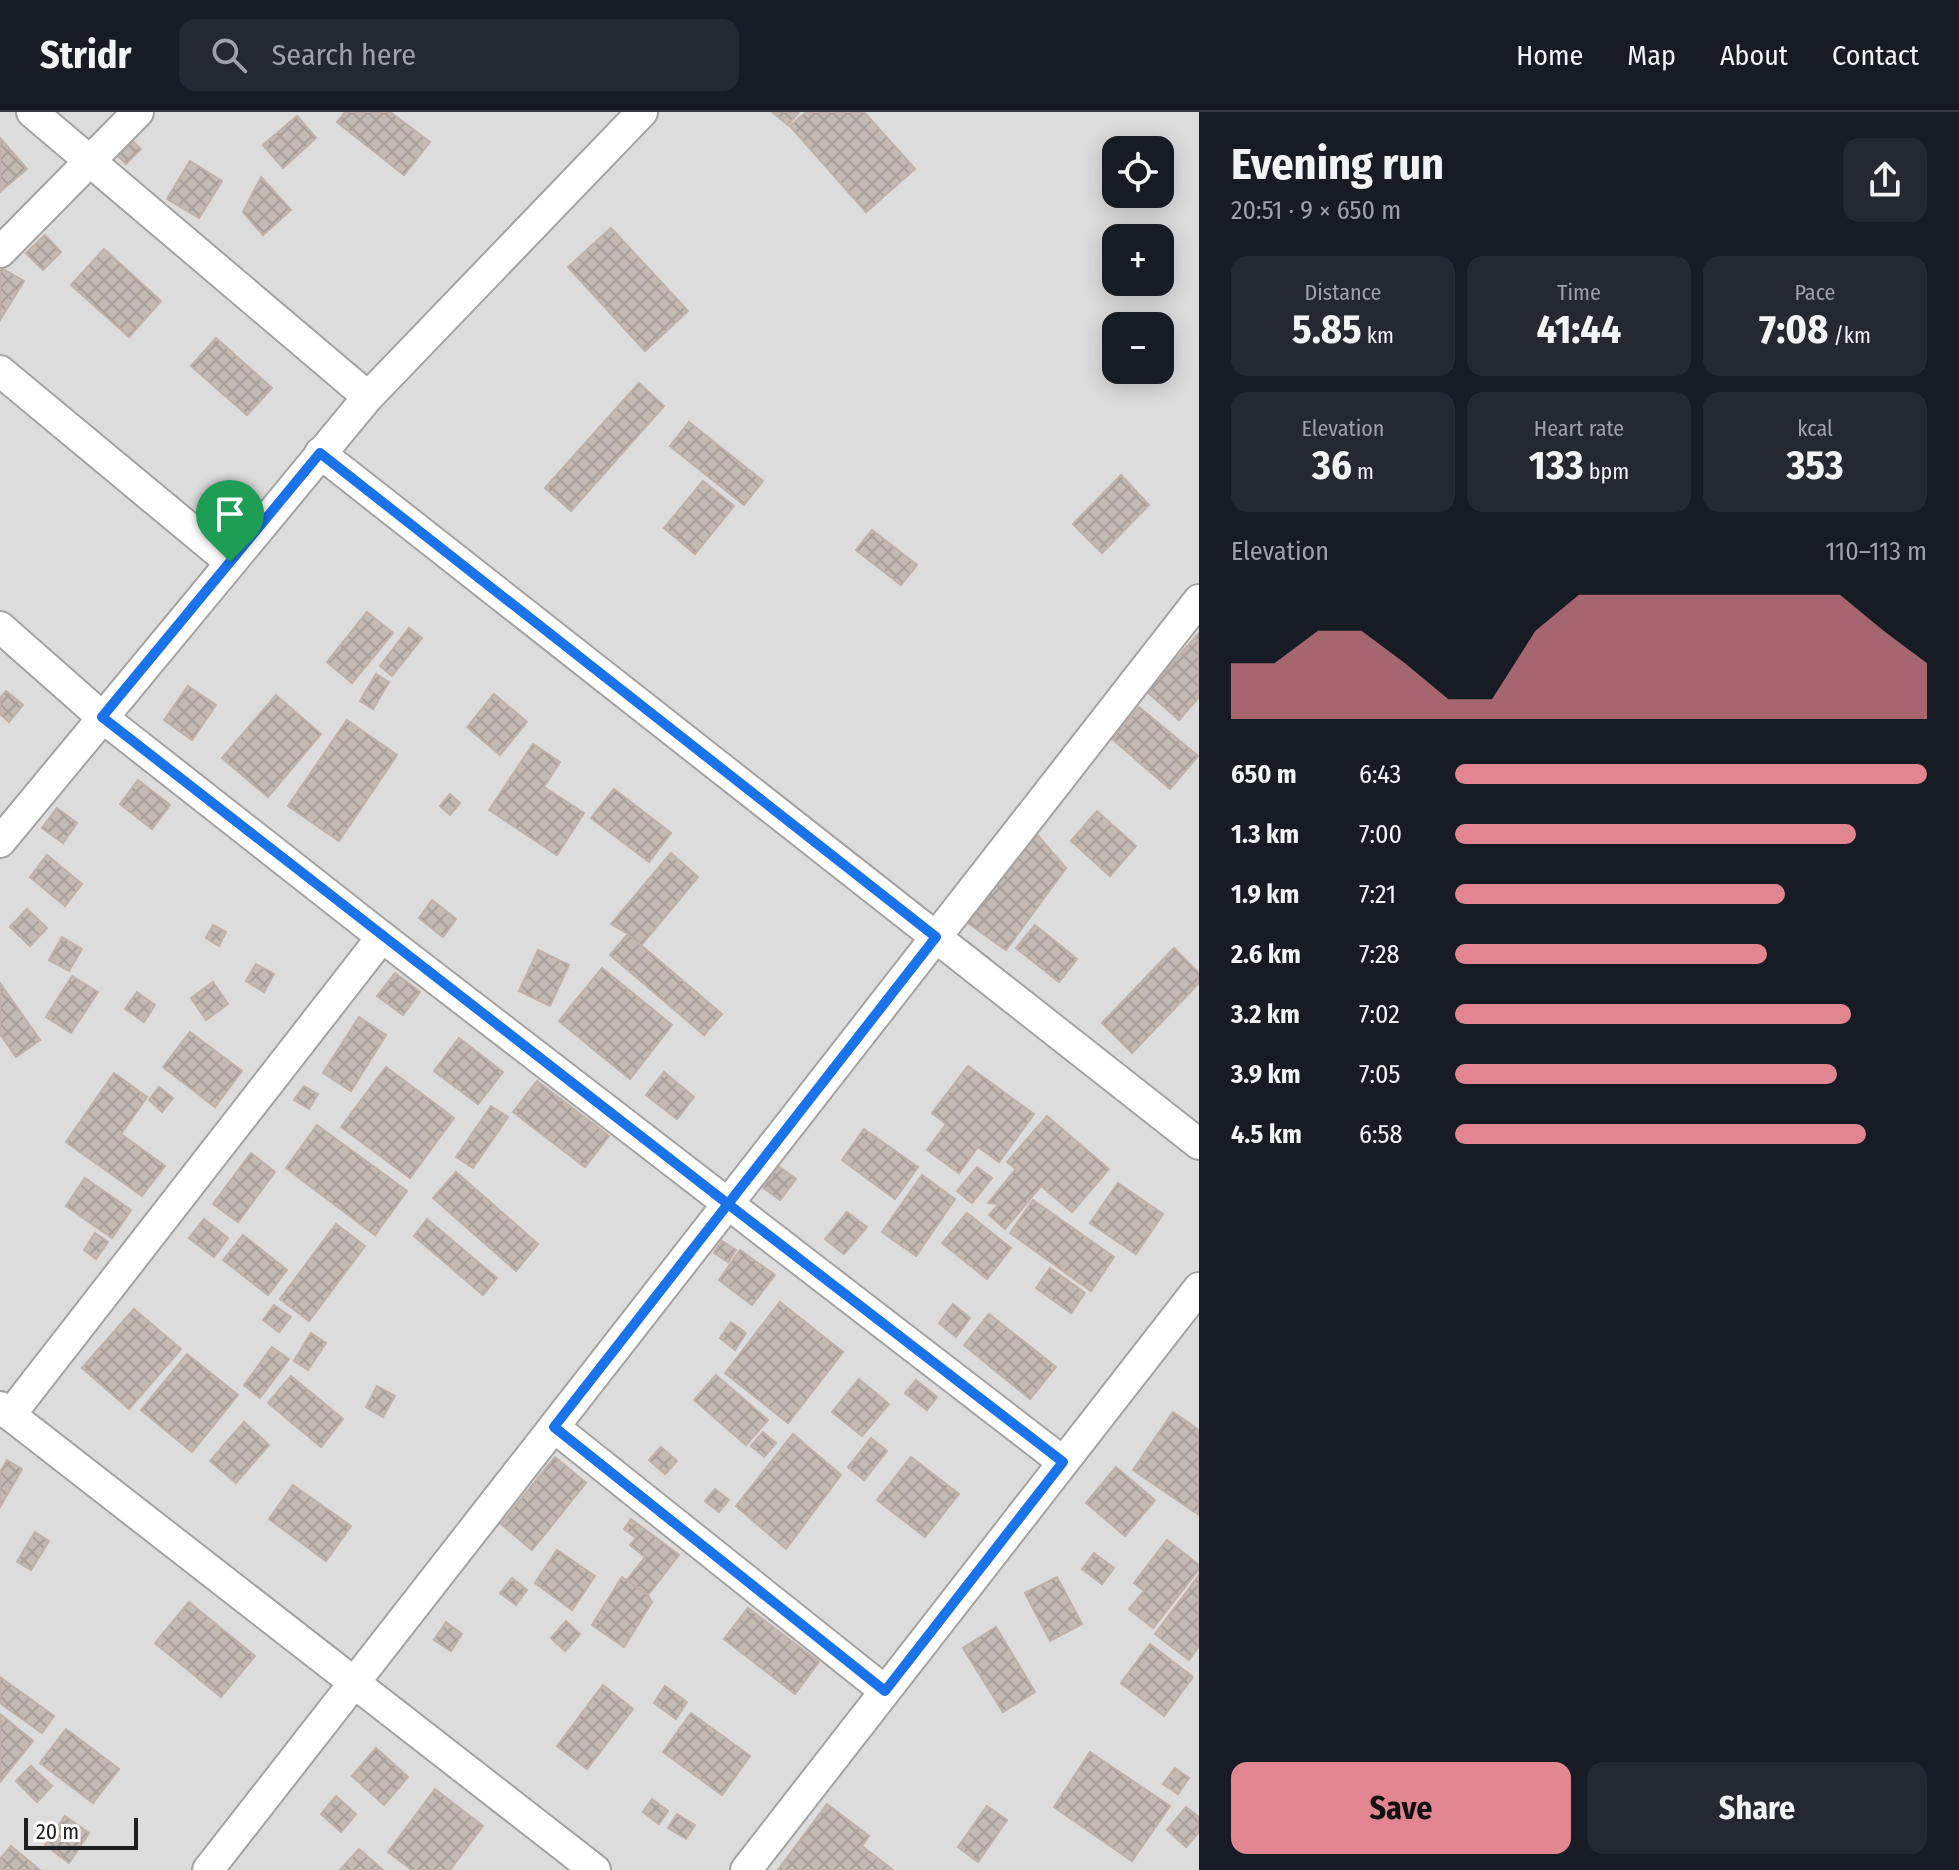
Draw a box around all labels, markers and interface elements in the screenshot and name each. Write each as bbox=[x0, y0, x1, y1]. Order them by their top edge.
search box bbox=[179, 19, 739, 91]
text: Stridr bbox=[40, 32, 131, 78]
icon: search bbox=[207, 33, 251, 77]
text: Search here bbox=[271, 37, 416, 73]
text: Home bbox=[1516, 39, 1583, 72]
text: Map bbox=[1627, 39, 1676, 72]
text: About bbox=[1720, 39, 1788, 72]
text: Contact bbox=[1832, 39, 1919, 72]
map controls bbox=[1102, 136, 1174, 384]
button: locate bbox=[1102, 136, 1174, 208]
text: Evening run bbox=[1231, 138, 1444, 191]
button: share bbox=[1843, 138, 1927, 222]
text: 20:51 · 9 × 650 m bbox=[1231, 195, 1401, 226]
button: + bbox=[1102, 224, 1174, 296]
text: Distance bbox=[1304, 279, 1382, 306]
text: Time bbox=[1557, 279, 1601, 306]
text: Pace bbox=[1794, 279, 1836, 306]
text: 5.85 bbox=[1292, 306, 1362, 354]
text: 41:44 bbox=[1537, 306, 1621, 354]
text: 7:08 bbox=[1759, 306, 1828, 354]
button: − bbox=[1102, 312, 1174, 384]
text: km bbox=[1362, 322, 1394, 349]
text: /km bbox=[1828, 322, 1871, 349]
text: Elevation bbox=[1302, 415, 1384, 442]
text: Heart rate bbox=[1534, 415, 1624, 442]
text: kcal bbox=[1797, 415, 1833, 442]
text: 36 bbox=[1312, 442, 1352, 490]
text: 133 bbox=[1529, 442, 1584, 490]
text: 353 bbox=[1786, 442, 1844, 490]
text: m bbox=[1352, 458, 1374, 485]
text: bpm bbox=[1584, 458, 1629, 485]
pin bbox=[196, 480, 264, 562]
icon: arrive bbox=[208, 492, 252, 536]
text: Elevation bbox=[1231, 536, 1329, 567]
text: 110–113 m bbox=[1825, 536, 1927, 567]
text: 650 m bbox=[1231, 759, 1297, 790]
text: 6:43 bbox=[1359, 759, 1401, 790]
text: 1.3 km bbox=[1231, 819, 1299, 850]
text: 7:00 bbox=[1359, 819, 1402, 850]
text: 1.9 km bbox=[1231, 879, 1299, 910]
text: 7:21 bbox=[1359, 879, 1396, 910]
text: 2.6 km bbox=[1231, 939, 1301, 970]
text: 7:28 bbox=[1359, 939, 1400, 970]
text: 3.2 km bbox=[1231, 999, 1300, 1030]
text: 7:02 bbox=[1359, 999, 1400, 1030]
text: 3.9 km bbox=[1231, 1059, 1301, 1090]
text: 7:05 bbox=[1359, 1059, 1401, 1090]
text: 4.5 km bbox=[1231, 1119, 1302, 1150]
text: 6:58 bbox=[1359, 1119, 1402, 1150]
button: Save bbox=[1231, 1762, 1571, 1854]
button: Share bbox=[1587, 1762, 1927, 1854]
scale bar bbox=[24, 1814, 138, 1850]
text: 20 m bbox=[36, 1818, 79, 1845]

